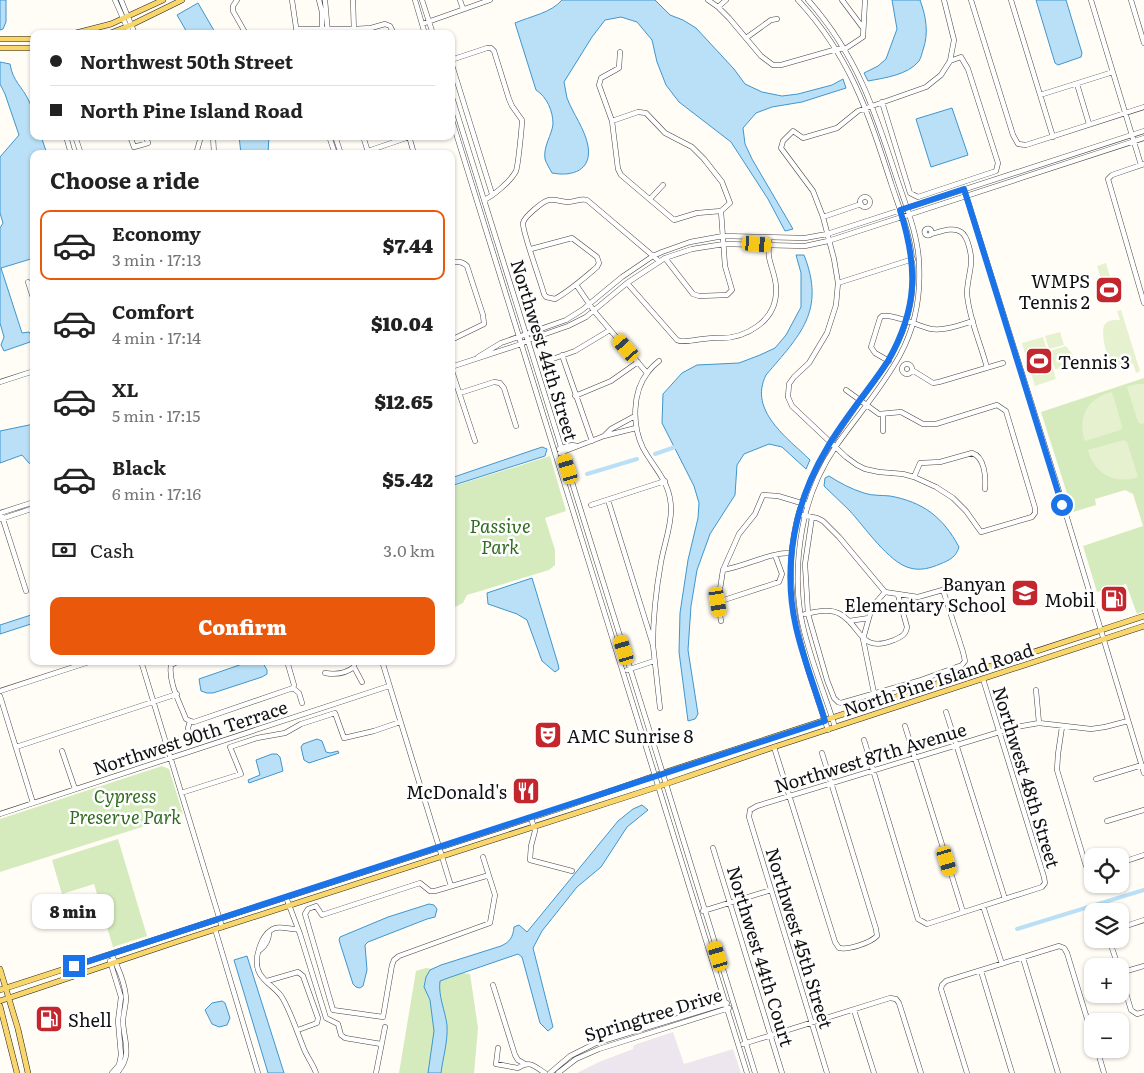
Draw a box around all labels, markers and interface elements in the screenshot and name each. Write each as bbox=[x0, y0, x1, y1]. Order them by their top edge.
text: Northwest 50th Street bbox=[80, 47, 293, 75]
text: North Pine Island Road bbox=[80, 96, 303, 124]
text: Choose a ride bbox=[50, 163, 199, 196]
text: Economy bbox=[112, 219, 201, 247]
icon: car bbox=[52, 223, 97, 268]
text: $7.44 bbox=[383, 231, 433, 259]
car bbox=[741, 235, 772, 253]
text: 3 min · 17:13 bbox=[112, 247, 201, 271]
street label: Northwest 44th Street bbox=[504, 256, 586, 445]
place label: WMPS Tennis 2 bbox=[1018, 267, 1090, 315]
sports icon: WMPS Tennis 2 bbox=[1094, 275, 1124, 305]
text: Comfort bbox=[112, 297, 194, 325]
icon: car bbox=[52, 301, 97, 346]
text: $10.04 bbox=[371, 309, 433, 337]
text: 4 min · 17:14 bbox=[112, 325, 201, 349]
car bbox=[610, 332, 641, 364]
sports icon: Tennis 3 bbox=[1024, 346, 1054, 376]
place label: Tennis 3 bbox=[1058, 348, 1130, 375]
text: XL bbox=[112, 375, 139, 403]
icon: car bbox=[52, 379, 97, 424]
text: $12.65 bbox=[374, 387, 433, 415]
text: 5 min · 17:15 bbox=[112, 403, 200, 427]
car bbox=[556, 452, 579, 486]
text: Black bbox=[112, 453, 166, 481]
icon: car bbox=[52, 457, 97, 502]
text: $5.42 bbox=[382, 465, 433, 493]
text: 6 min · 17:16 bbox=[112, 481, 201, 505]
route start bbox=[1051, 494, 1073, 516]
park label: Passive Park bbox=[469, 512, 531, 560]
icon: cash bbox=[50, 536, 78, 564]
text: Cash bbox=[90, 536, 134, 564]
text: 3.0 km bbox=[383, 538, 435, 562]
place label: Banyan Elementary School bbox=[844, 570, 1006, 618]
school or university icon: Banyan Elementary School bbox=[1010, 578, 1040, 608]
fuel station icon: Mobil bbox=[1099, 584, 1129, 614]
car bbox=[708, 586, 727, 618]
place label: Mobil bbox=[1044, 586, 1095, 613]
button: Confirm bbox=[50, 597, 435, 655]
car bbox=[612, 633, 635, 667]
street label: North Pine Island Road bbox=[839, 635, 1037, 723]
street label: Northwest 48th Street bbox=[986, 683, 1068, 872]
street label: Northwest 90th Terrace bbox=[89, 693, 291, 781]
street label: Northwest 87th Avenue bbox=[771, 715, 969, 799]
theatre icon: AMC Sunrise 8 bbox=[533, 720, 563, 750]
place label: AMC Sunrise 8 bbox=[567, 722, 694, 749]
restaurant icon: McDonald's bbox=[511, 776, 541, 806]
place label: McDonald's bbox=[406, 778, 507, 805]
park label: Cypress Preserve Park bbox=[69, 782, 181, 830]
street label: Northwest 45th Street bbox=[760, 844, 841, 1033]
car bbox=[935, 844, 958, 878]
map controls bbox=[1084, 848, 1129, 1058]
button: locate bbox=[1084, 848, 1129, 893]
street label: Northwest 44th Court bbox=[721, 862, 802, 1050]
callout: 8 min bbox=[33, 894, 115, 928]
text: 8 min bbox=[50, 899, 96, 923]
button: layers bbox=[1084, 903, 1129, 948]
car bbox=[706, 939, 729, 973]
route end bbox=[63, 955, 85, 977]
button: + bbox=[1084, 958, 1129, 1003]
street label: Springtree Drive bbox=[581, 980, 725, 1048]
fuel station icon: Shell bbox=[34, 1004, 64, 1034]
place label: Shell bbox=[68, 1006, 112, 1033]
button: − bbox=[1084, 1013, 1129, 1058]

